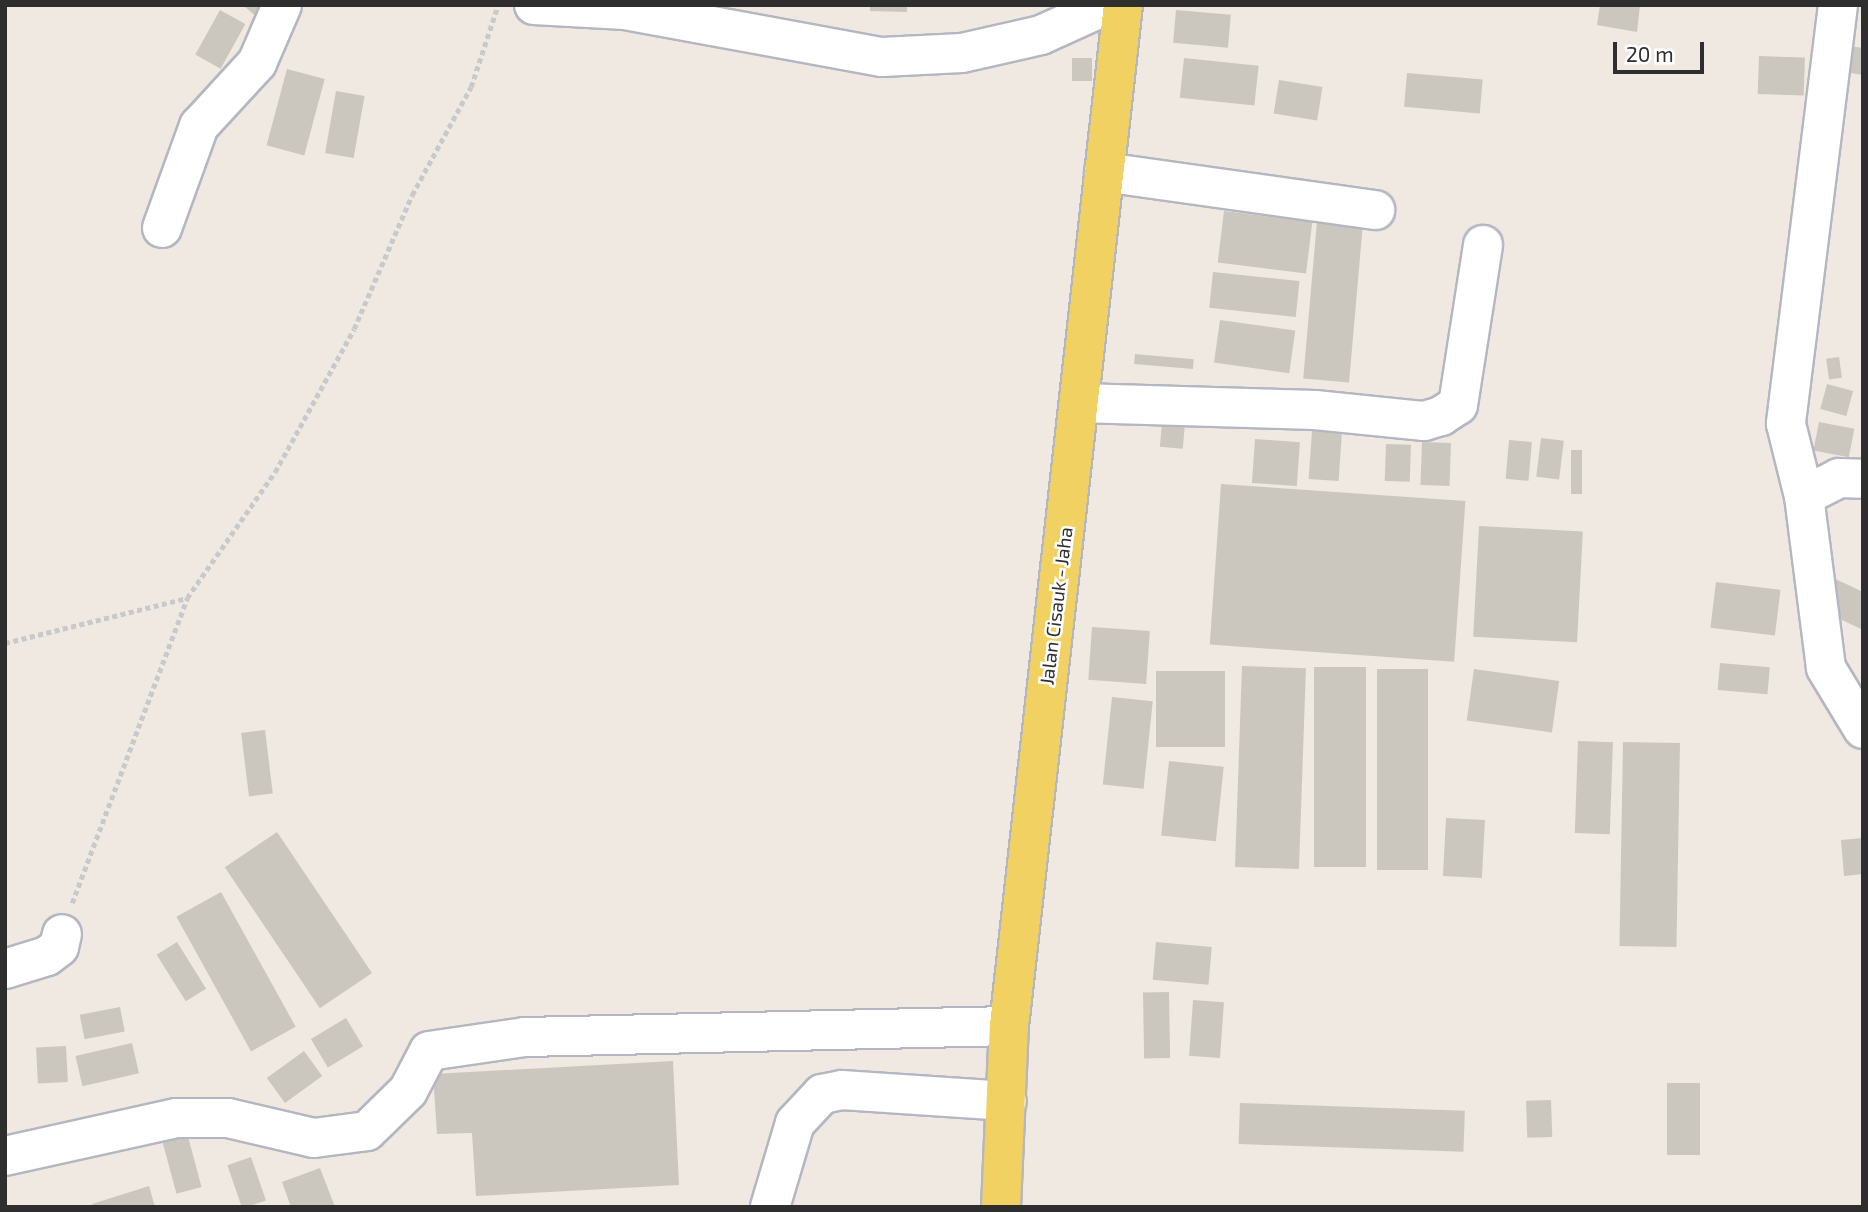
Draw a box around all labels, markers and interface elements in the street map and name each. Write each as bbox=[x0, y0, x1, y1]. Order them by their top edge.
scale bar bbox=[1616, 28, 1707, 72]
text: 20 m bbox=[1626, 41, 1674, 66]
street label: Jalan Cisauk - Jaha bbox=[1035, 525, 1077, 687]

